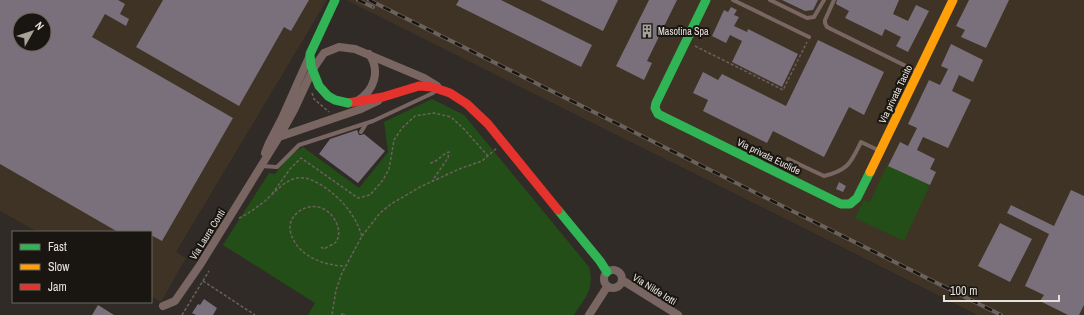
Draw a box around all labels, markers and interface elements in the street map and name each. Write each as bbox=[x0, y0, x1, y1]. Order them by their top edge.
north arrow bbox=[12, 12, 52, 52]
text: N bbox=[32, 19, 47, 33]
building icon: Masotina Spa bbox=[639, 23, 655, 39]
place label: Masotina Spa bbox=[658, 25, 709, 38]
street label: Via privata Tacito bbox=[876, 62, 915, 126]
street label: Via privata Euclide bbox=[735, 135, 803, 178]
street label: Via Laura Conti bbox=[187, 207, 228, 262]
legend bbox=[12, 231, 152, 303]
text: Fast bbox=[48, 239, 67, 255]
text: Slow bbox=[48, 259, 70, 275]
street label: Via Nilde Iotti bbox=[630, 271, 679, 308]
scale bar bbox=[944, 277, 1059, 303]
text: Jam bbox=[48, 279, 67, 295]
text: 100 m bbox=[950, 283, 977, 299]

